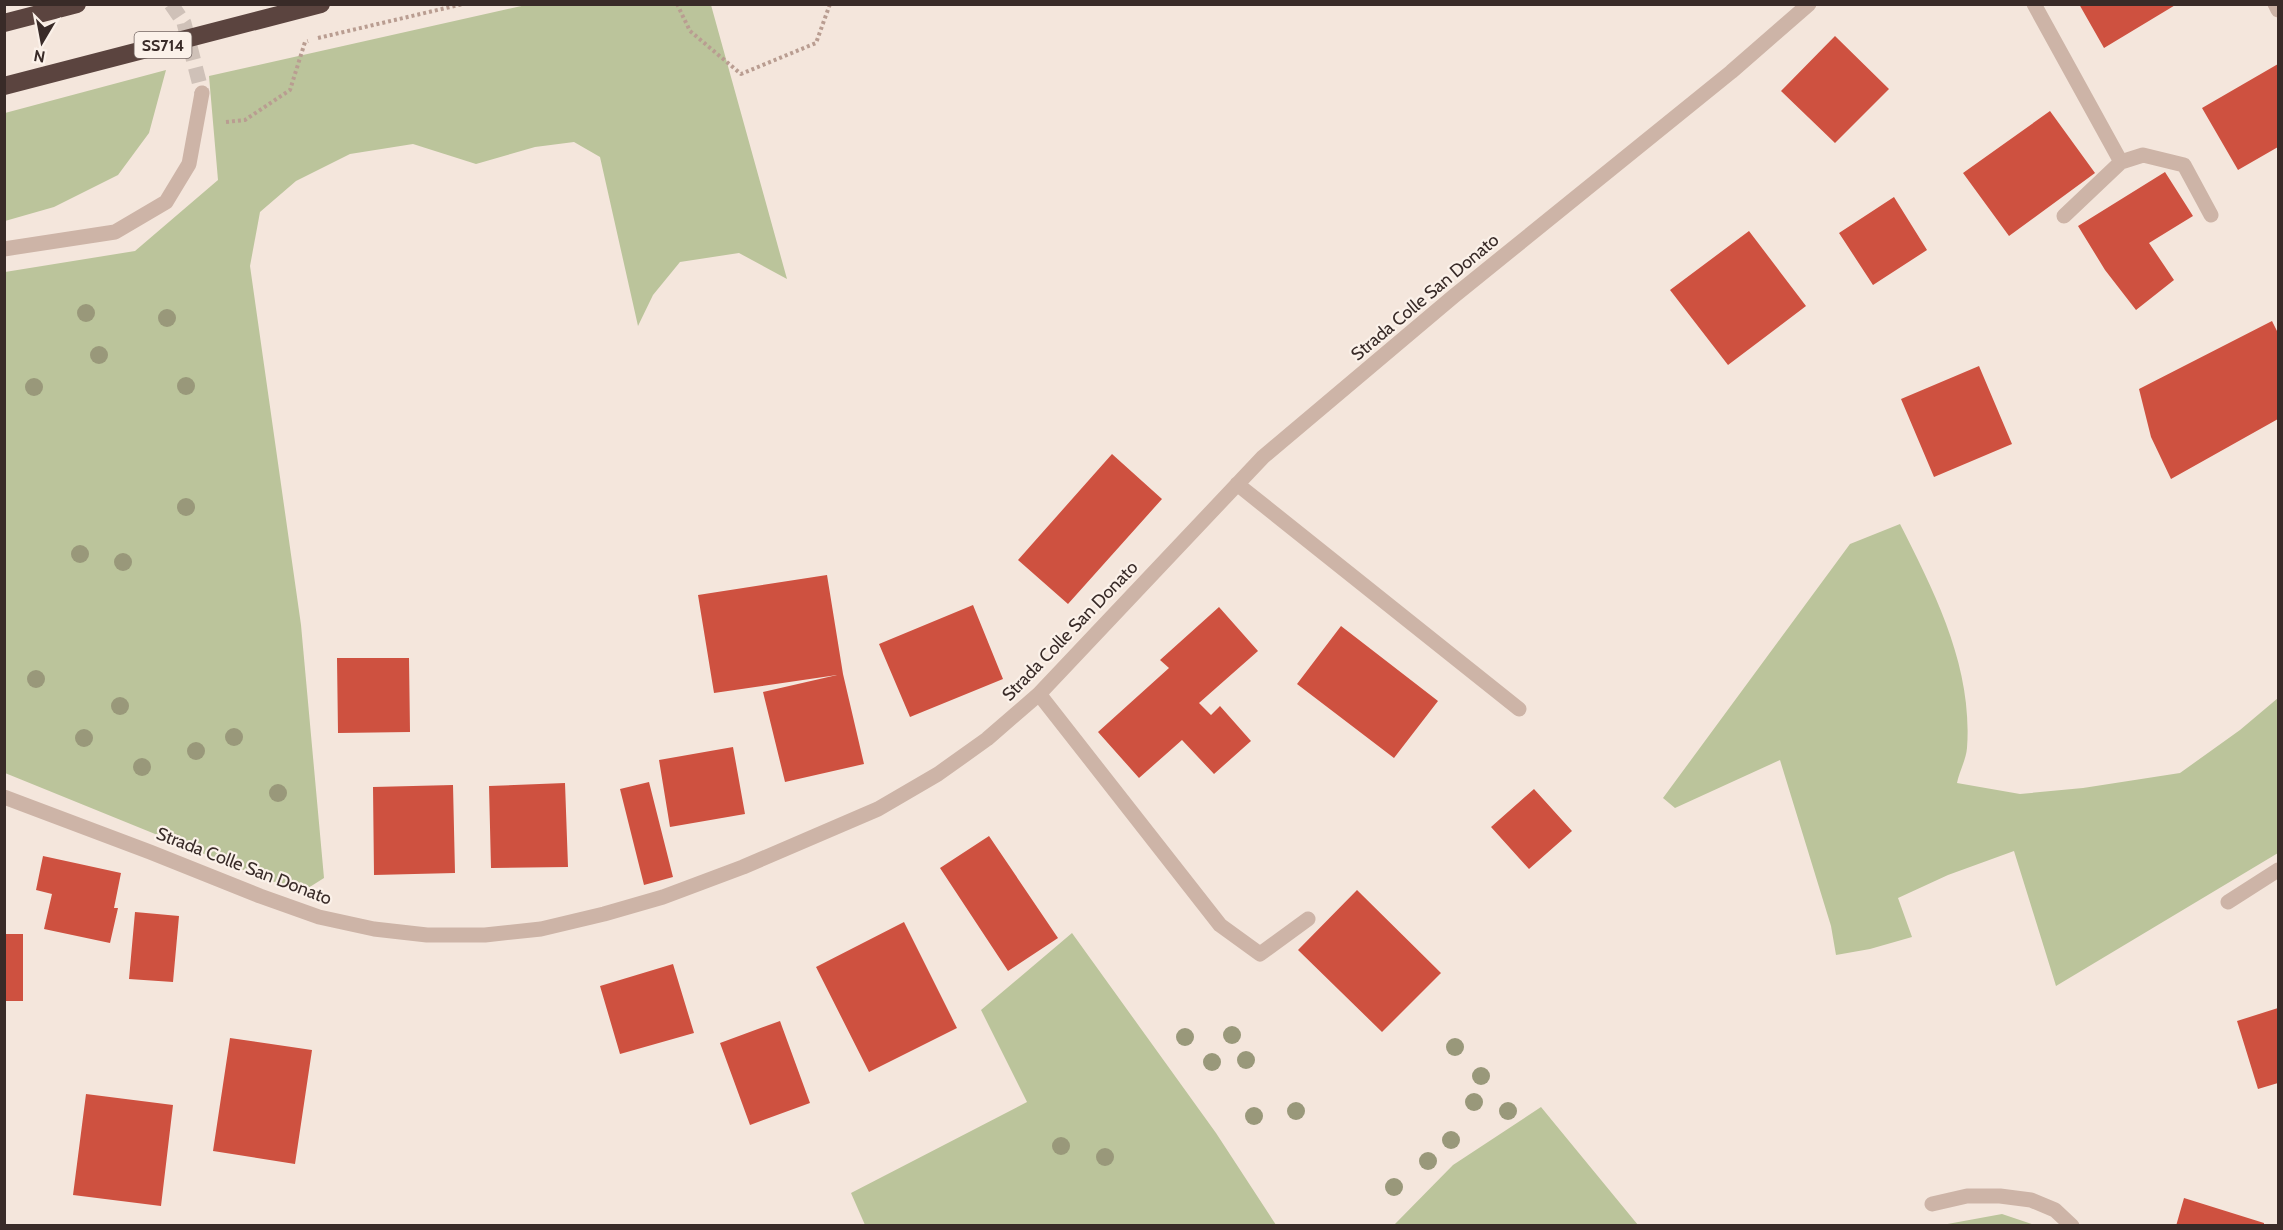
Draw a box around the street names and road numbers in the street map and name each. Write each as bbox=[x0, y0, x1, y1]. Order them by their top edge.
road number: SS714 bbox=[134, 32, 192, 58]
street label: Strada Colle San Donato bbox=[1347, 229, 1503, 365]
street label: Strada Colle San Donato bbox=[997, 556, 1143, 706]
street label: Strada Colle San Donato bbox=[153, 822, 335, 910]

